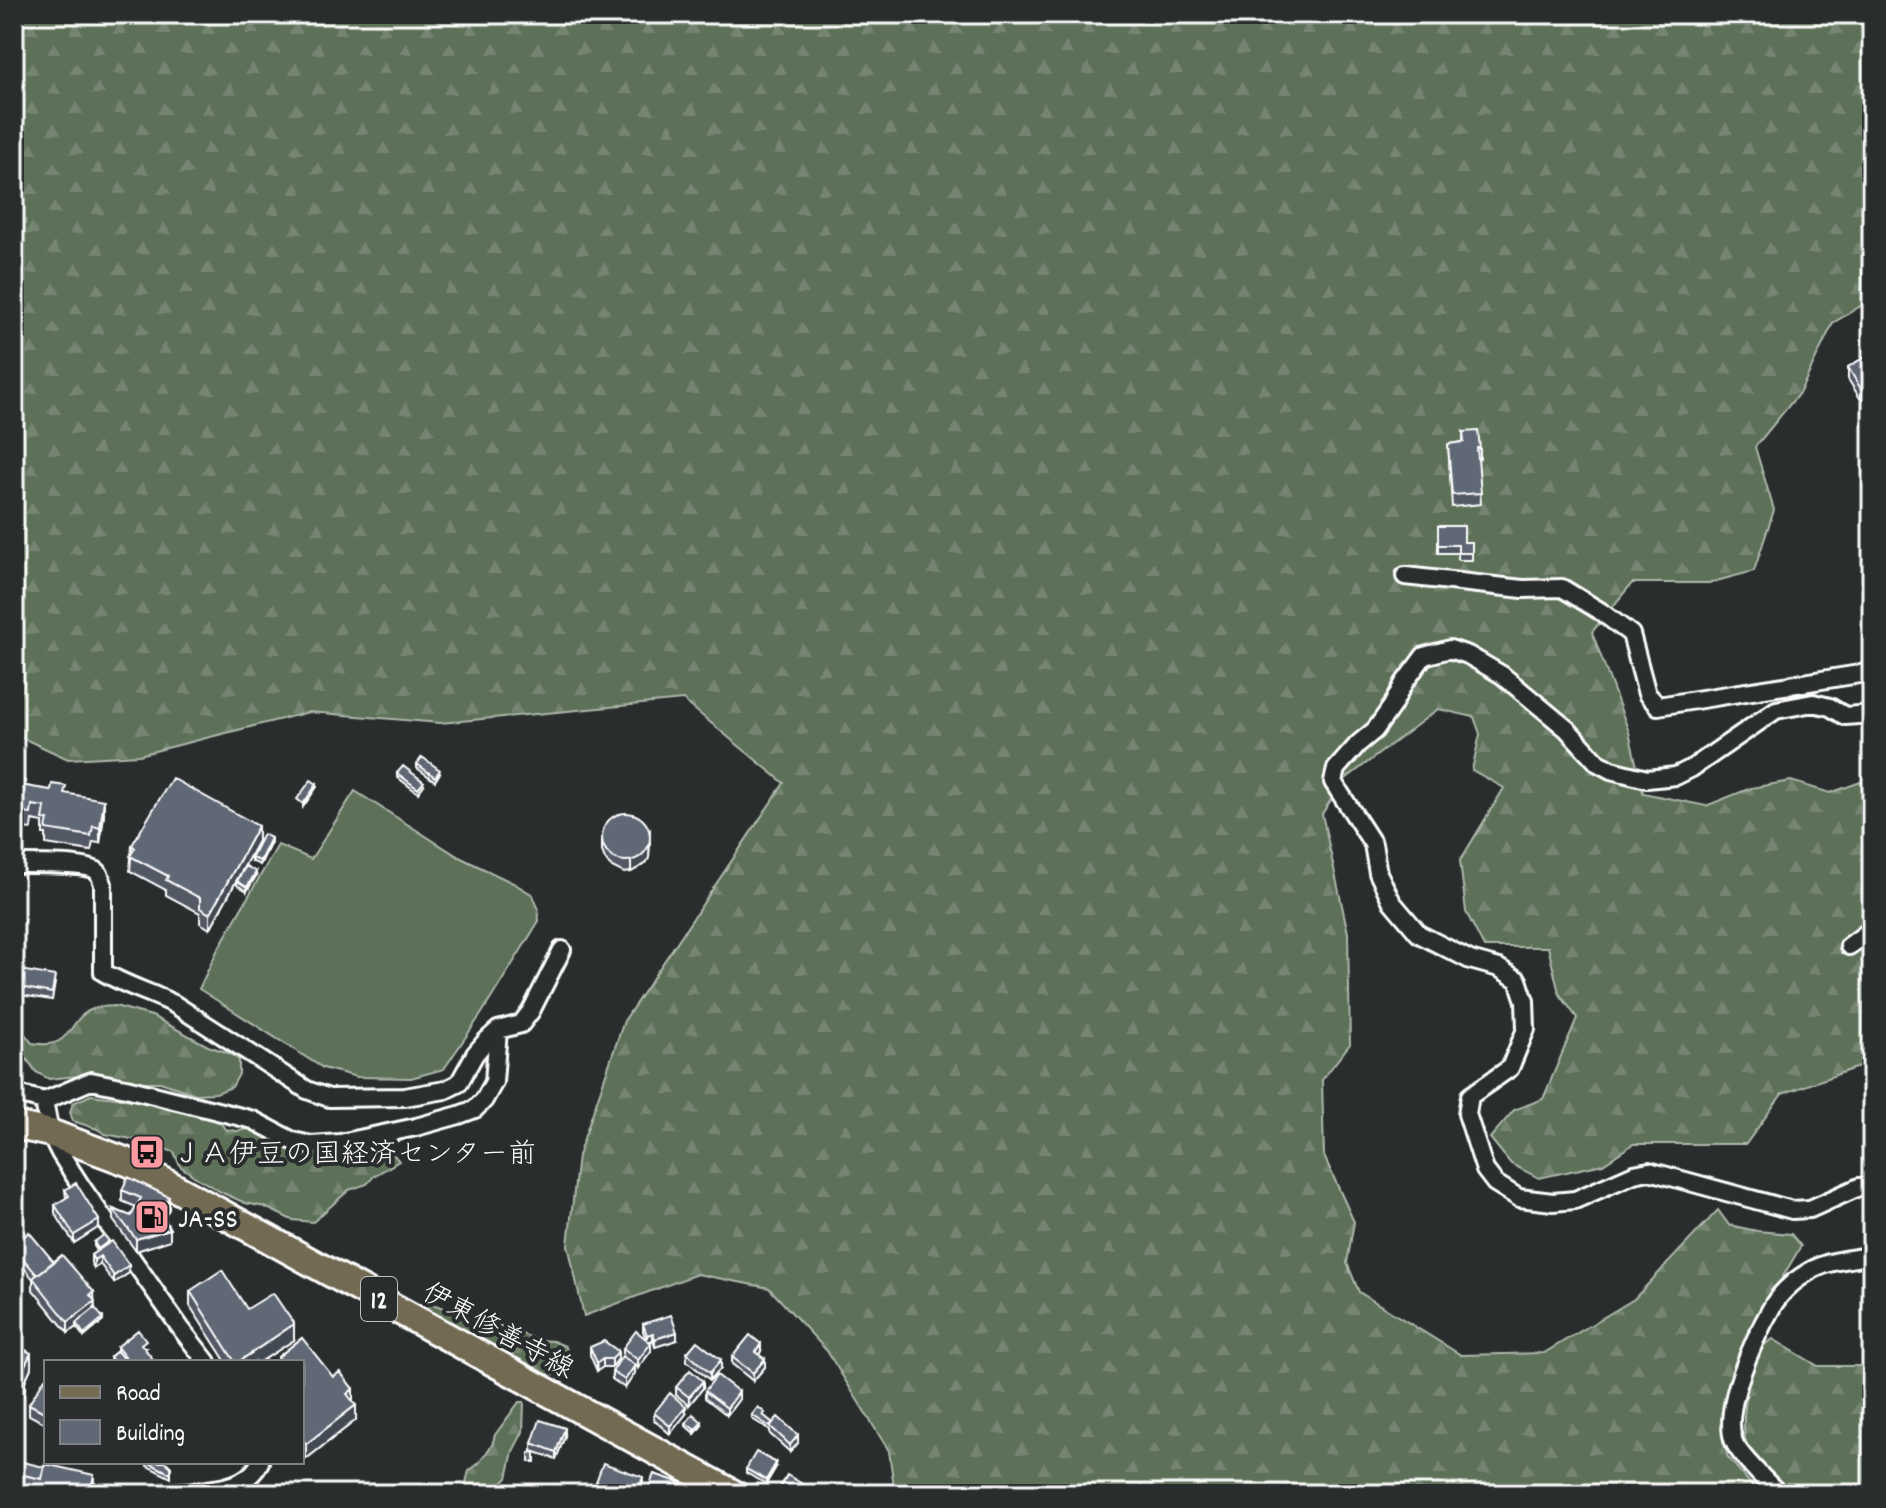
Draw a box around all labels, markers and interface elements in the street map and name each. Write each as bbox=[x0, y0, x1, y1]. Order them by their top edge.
bus stop icon: ＪＡ伊豆の国経済センター前 bbox=[128, 1133, 166, 1171]
place label: ＪＡ伊豆の国経済センター前 bbox=[173, 1137, 536, 1177]
fuel station icon: JA-SS bbox=[133, 1198, 171, 1236]
place label: JA-SS bbox=[178, 1202, 238, 1242]
street label: 伊東修善寺線 bbox=[413, 1275, 580, 1392]
road number: 12 bbox=[361, 1277, 397, 1321]
legend bbox=[44, 1360, 304, 1464]
text: Road bbox=[116, 1378, 161, 1412]
text: Building bbox=[116, 1418, 185, 1452]

